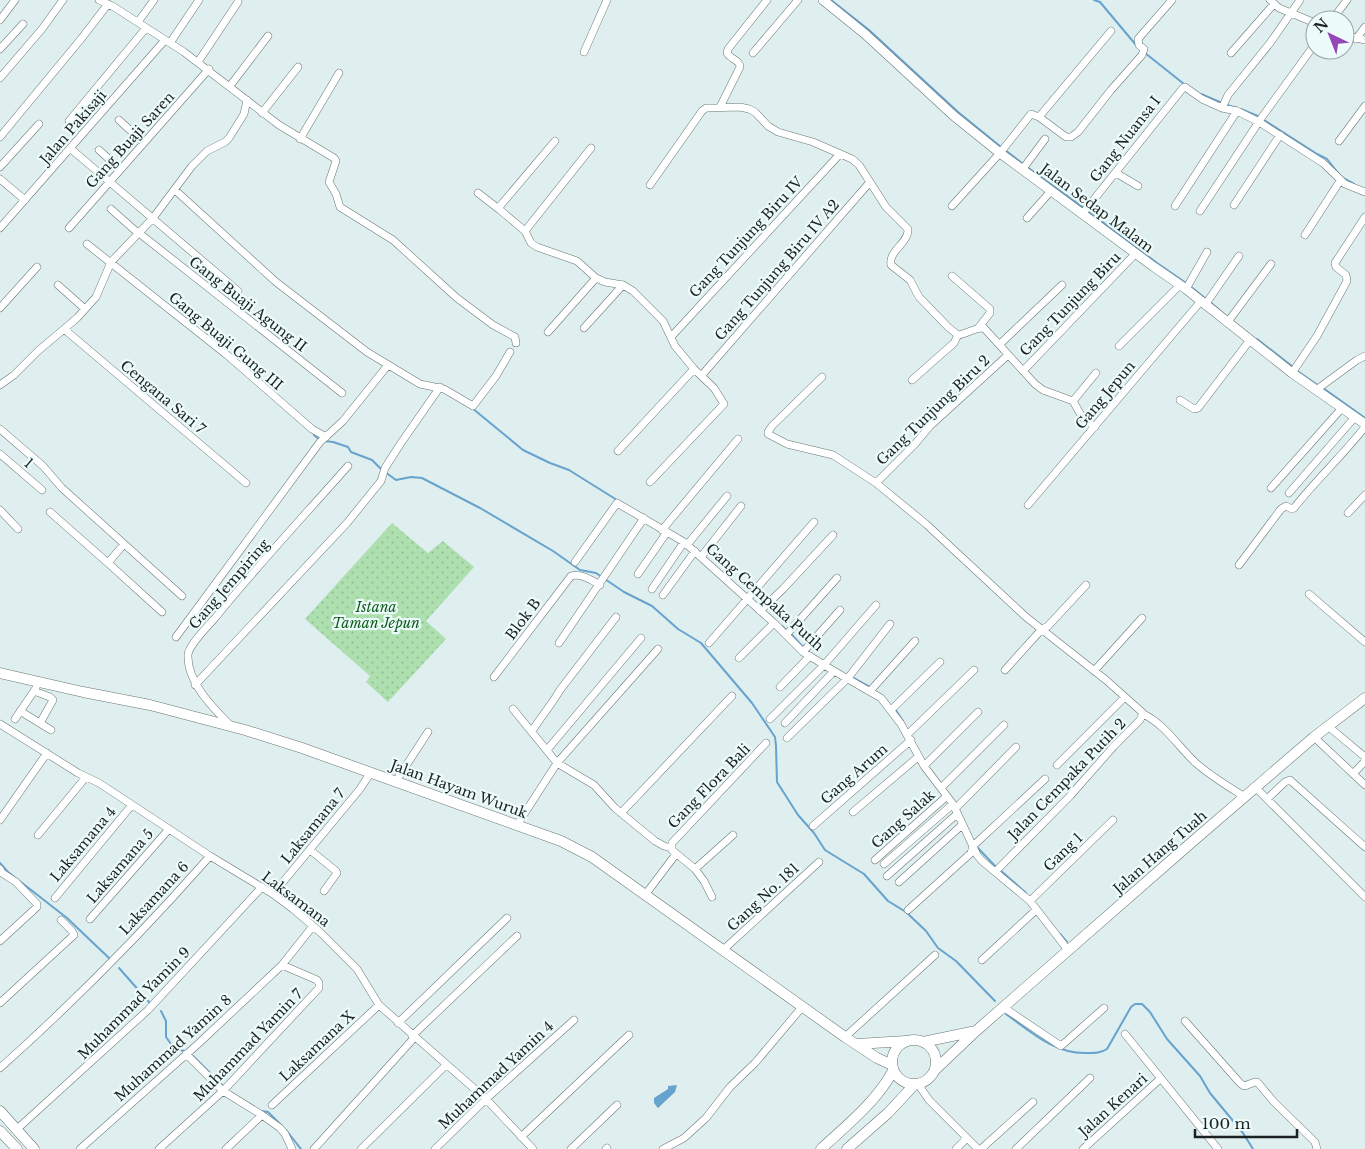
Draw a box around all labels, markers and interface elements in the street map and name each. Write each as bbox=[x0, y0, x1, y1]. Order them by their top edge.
north arrow bbox=[1305, 10, 1355, 60]
text: N bbox=[1310, 14, 1332, 37]
street label: Jalan Pakisaji bbox=[35, 86, 110, 169]
street label: Gang Buaji Saren bbox=[82, 88, 178, 192]
street label: Gang Nuansa I bbox=[1086, 92, 1164, 186]
street label: Jalan Sedap Malam bbox=[1035, 158, 1157, 256]
street label: Gang Tunjung Biru IV bbox=[685, 172, 807, 301]
street label: Gang Tunjung Biru IV A2 bbox=[711, 196, 843, 344]
street label: Gang Tunjung Biru bbox=[1016, 248, 1125, 360]
street label: Gang Buaji Agung II bbox=[186, 253, 311, 356]
street label: Gang Buaji Gung III bbox=[165, 288, 287, 394]
street label: Gang Tunjung Biru 2 bbox=[873, 351, 993, 469]
street label: Cengana Sari 7 bbox=[117, 356, 210, 438]
street label: Gang Jepun bbox=[1071, 357, 1139, 433]
street label: 1 bbox=[21, 454, 37, 472]
street label: Gang Jempiring bbox=[185, 535, 274, 633]
street label: Gang Cempaka Putih bbox=[702, 539, 828, 655]
street label: Blok B bbox=[501, 594, 545, 643]
park label: Istana Taman Jepun bbox=[332, 598, 420, 632]
street label: Jalan Cempaka Putih 2 bbox=[1003, 715, 1130, 845]
street label: Gang Flora Bali bbox=[664, 740, 754, 832]
street label: Gang Arum bbox=[817, 740, 891, 808]
street label: Jalan Hayam Wuruk bbox=[386, 755, 530, 822]
street label: Laksamana 7 bbox=[277, 784, 349, 867]
street label: Gang Salak bbox=[867, 785, 939, 852]
street label: Laksamana 4 bbox=[46, 803, 120, 885]
street label: Jalan Hang Tuah bbox=[1108, 806, 1211, 899]
street label: Laksamana 5 bbox=[83, 825, 157, 907]
street label: Gang 1 bbox=[1039, 829, 1087, 875]
street label: Laksamana 6 bbox=[115, 858, 193, 938]
street label: Gang No. 181 bbox=[723, 859, 803, 935]
street label: Laksamana bbox=[258, 867, 334, 931]
street label: Muhammad Yamin 9 bbox=[74, 943, 194, 1063]
street label: Muhammad Yamin 7 bbox=[190, 984, 307, 1105]
street label: Muhammad Yamin 8 bbox=[111, 991, 235, 1105]
street label: Laksamana X bbox=[276, 1006, 359, 1085]
street label: Muhammad Yamin 4 bbox=[435, 1017, 557, 1133]
street label: Jalan Kenari bbox=[1073, 1069, 1151, 1142]
scale bar bbox=[1195, 1106, 1298, 1138]
text: 100 m bbox=[1202, 1114, 1251, 1133]

